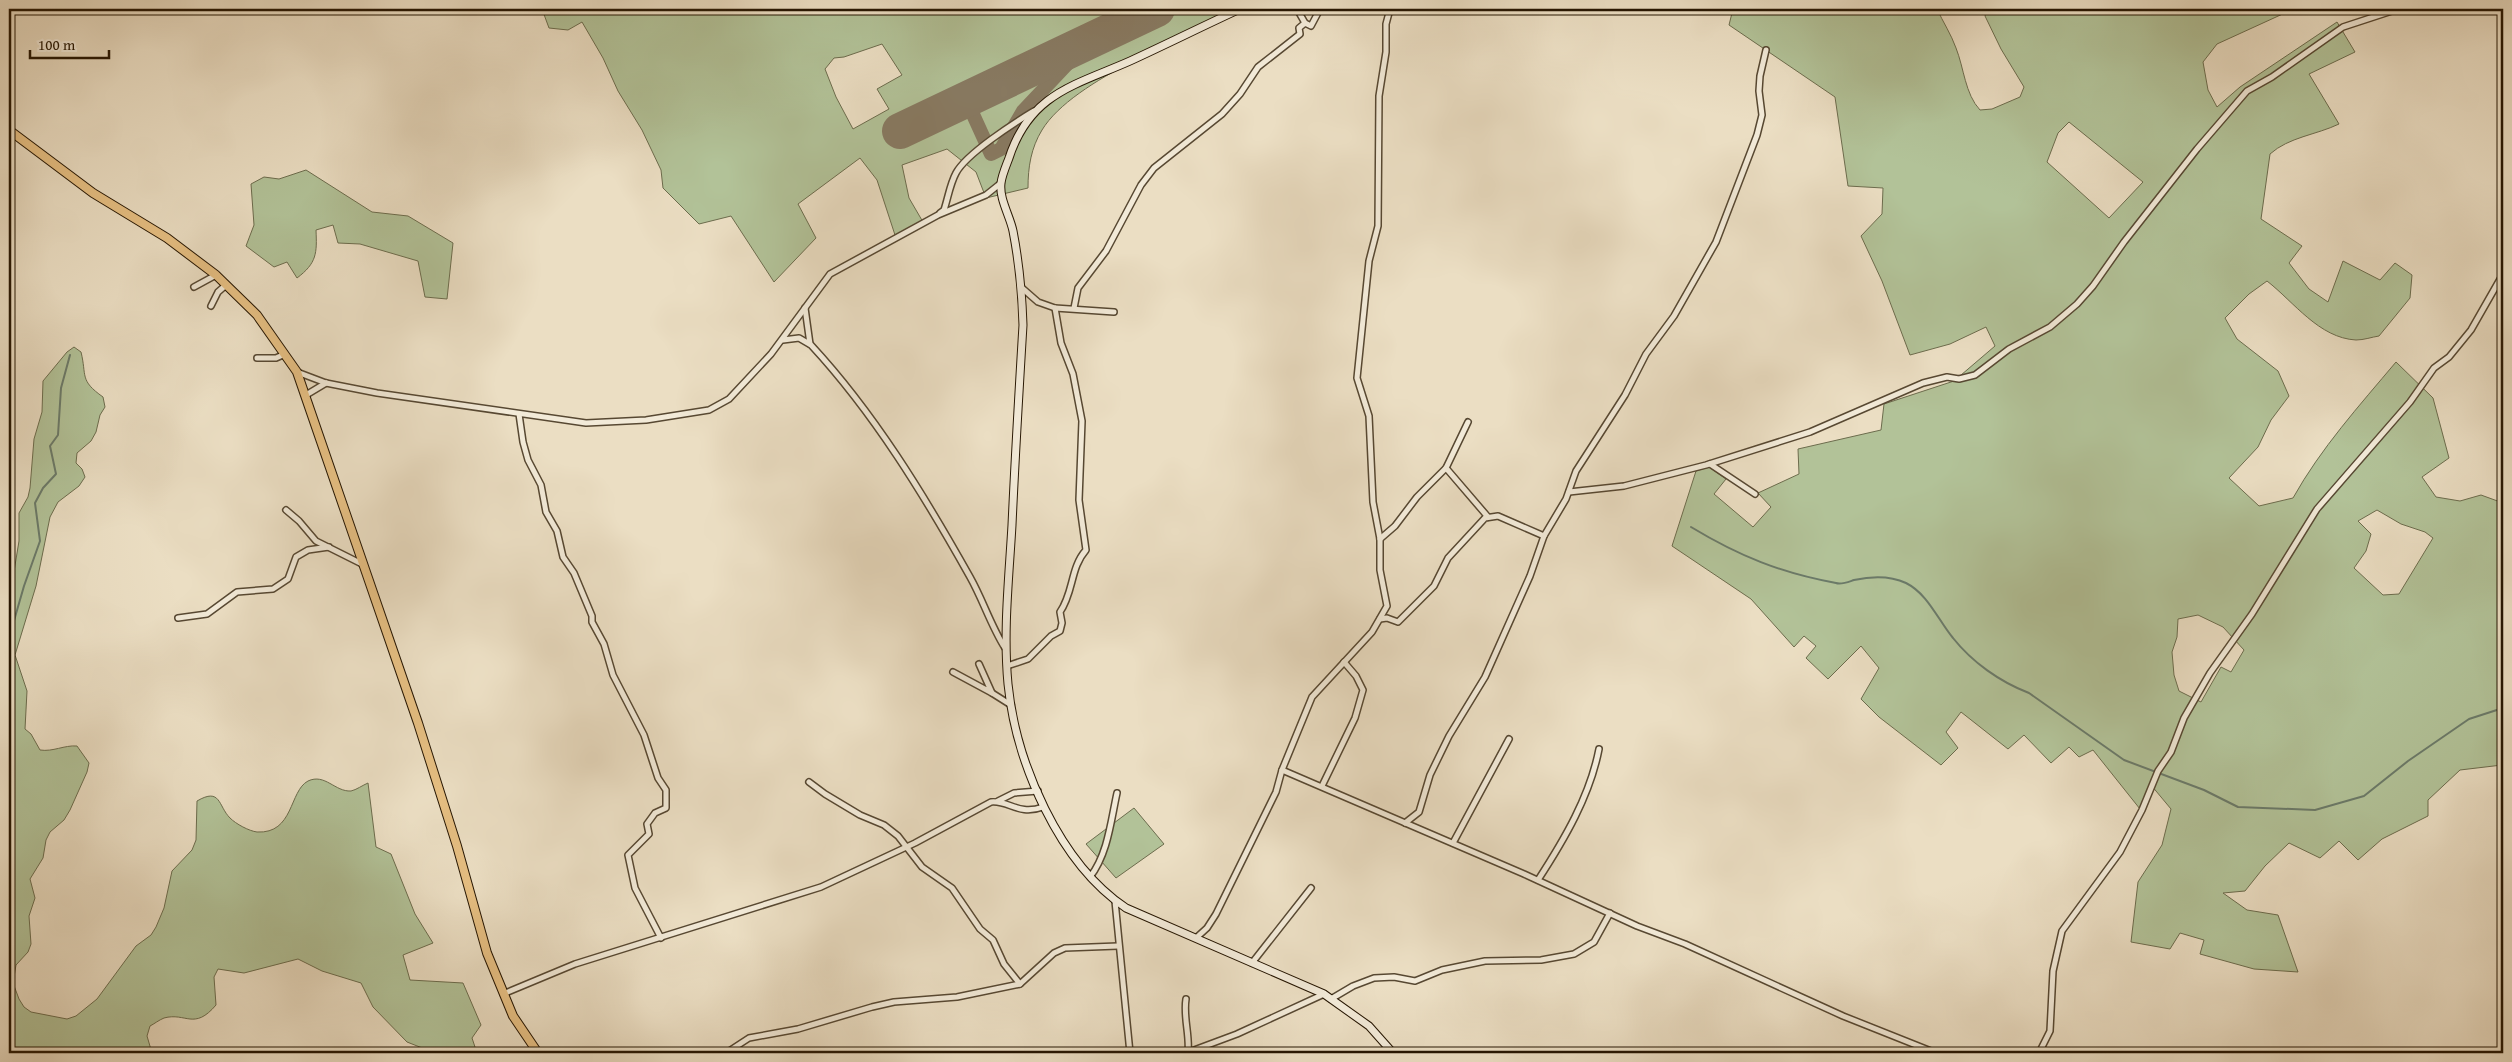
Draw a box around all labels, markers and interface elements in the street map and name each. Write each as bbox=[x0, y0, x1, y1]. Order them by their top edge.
scale bar bbox=[30, 28, 109, 60]
text: 100 m bbox=[38, 34, 76, 55]

